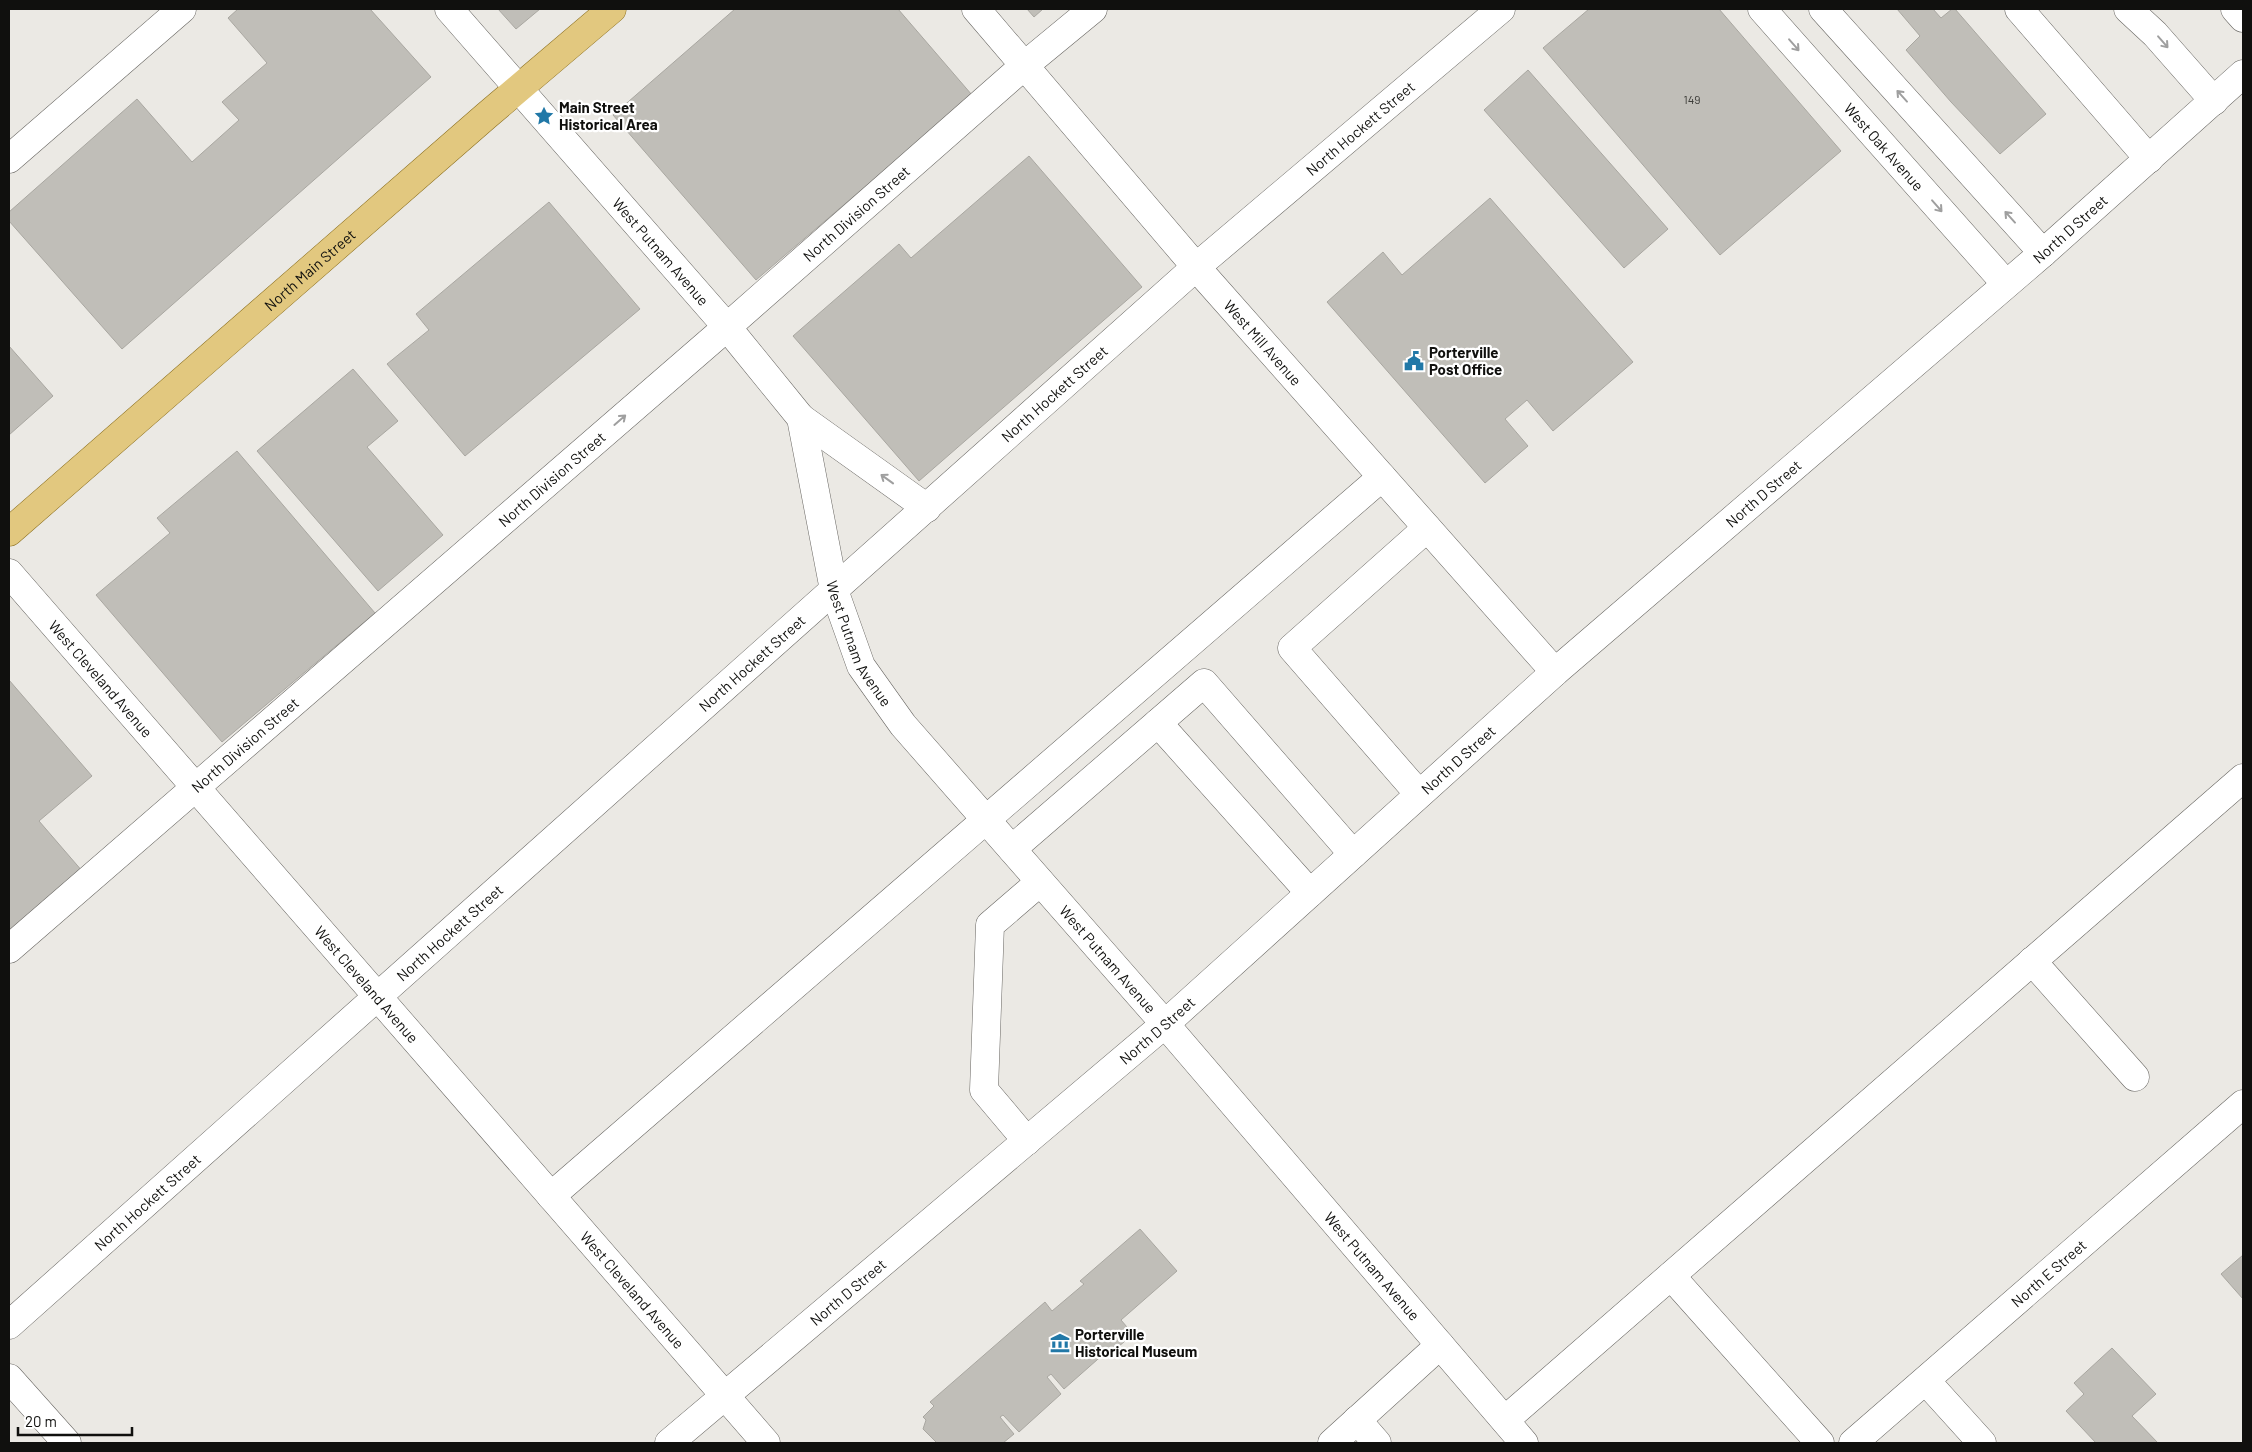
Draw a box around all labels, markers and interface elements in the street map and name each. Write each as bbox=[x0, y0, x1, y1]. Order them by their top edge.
one-way arrow bbox=[2157, 36, 2169, 49]
one-way arrow bbox=[1789, 39, 1800, 52]
street label: North Hockett Street bbox=[1302, 77, 1418, 179]
one-way arrow bbox=[1896, 90, 1907, 103]
house number: 149 bbox=[1683, 92, 1701, 106]
place label: Main Street Historical Area bbox=[559, 98, 658, 133]
street label: West Oak Avenue bbox=[1841, 99, 1928, 194]
place icon: Main Street Historical Area bbox=[533, 105, 555, 127]
street label: North Division Street bbox=[799, 162, 913, 265]
street label: North D Street bbox=[2029, 191, 2111, 267]
street label: West Putnam Avenue bbox=[609, 194, 713, 309]
one-way arrow bbox=[1931, 200, 1943, 213]
one-way arrow bbox=[2004, 211, 2016, 224]
street label: North Main Street bbox=[260, 225, 359, 314]
street label: West Mill Avenue bbox=[1220, 296, 1306, 389]
street label: North Hockett Street bbox=[997, 341, 1111, 446]
place label: Porterville Post Office bbox=[1429, 343, 1502, 378]
public building icon: Porterville Post Office bbox=[1403, 350, 1425, 372]
one-way arrow bbox=[613, 414, 626, 426]
street label: North Division Street bbox=[494, 428, 609, 530]
street label: North D Street bbox=[1722, 456, 1805, 531]
one-way arrow bbox=[880, 474, 894, 484]
street label: West Putnam Avenue bbox=[823, 579, 896, 710]
street label: North Hockett Street bbox=[695, 611, 809, 715]
street label: West Cleveland Avenue bbox=[45, 616, 157, 741]
street label: North Division Street bbox=[188, 693, 302, 796]
street label: North D Street bbox=[1417, 721, 1499, 798]
street label: North Hockett Street bbox=[393, 880, 506, 985]
street label: West Putnam Avenue bbox=[1056, 901, 1160, 1017]
street label: West Cleveland Avenue bbox=[311, 922, 423, 1046]
street label: North D Street bbox=[1115, 993, 1198, 1068]
street label: North Hockett Street bbox=[90, 1150, 204, 1254]
street label: West Putnam Avenue bbox=[1321, 1208, 1424, 1324]
street label: West Cleveland Avenue bbox=[577, 1227, 688, 1352]
street label: North E Street bbox=[2007, 1236, 2090, 1311]
street label: North D Street bbox=[806, 1255, 889, 1329]
place label: Porterville Historical Museum bbox=[1075, 1325, 1197, 1360]
museum icon: Porterville Historical Museum bbox=[1049, 1332, 1071, 1354]
scale bar bbox=[18, 1404, 131, 1436]
text: 20 m bbox=[25, 1412, 57, 1430]

